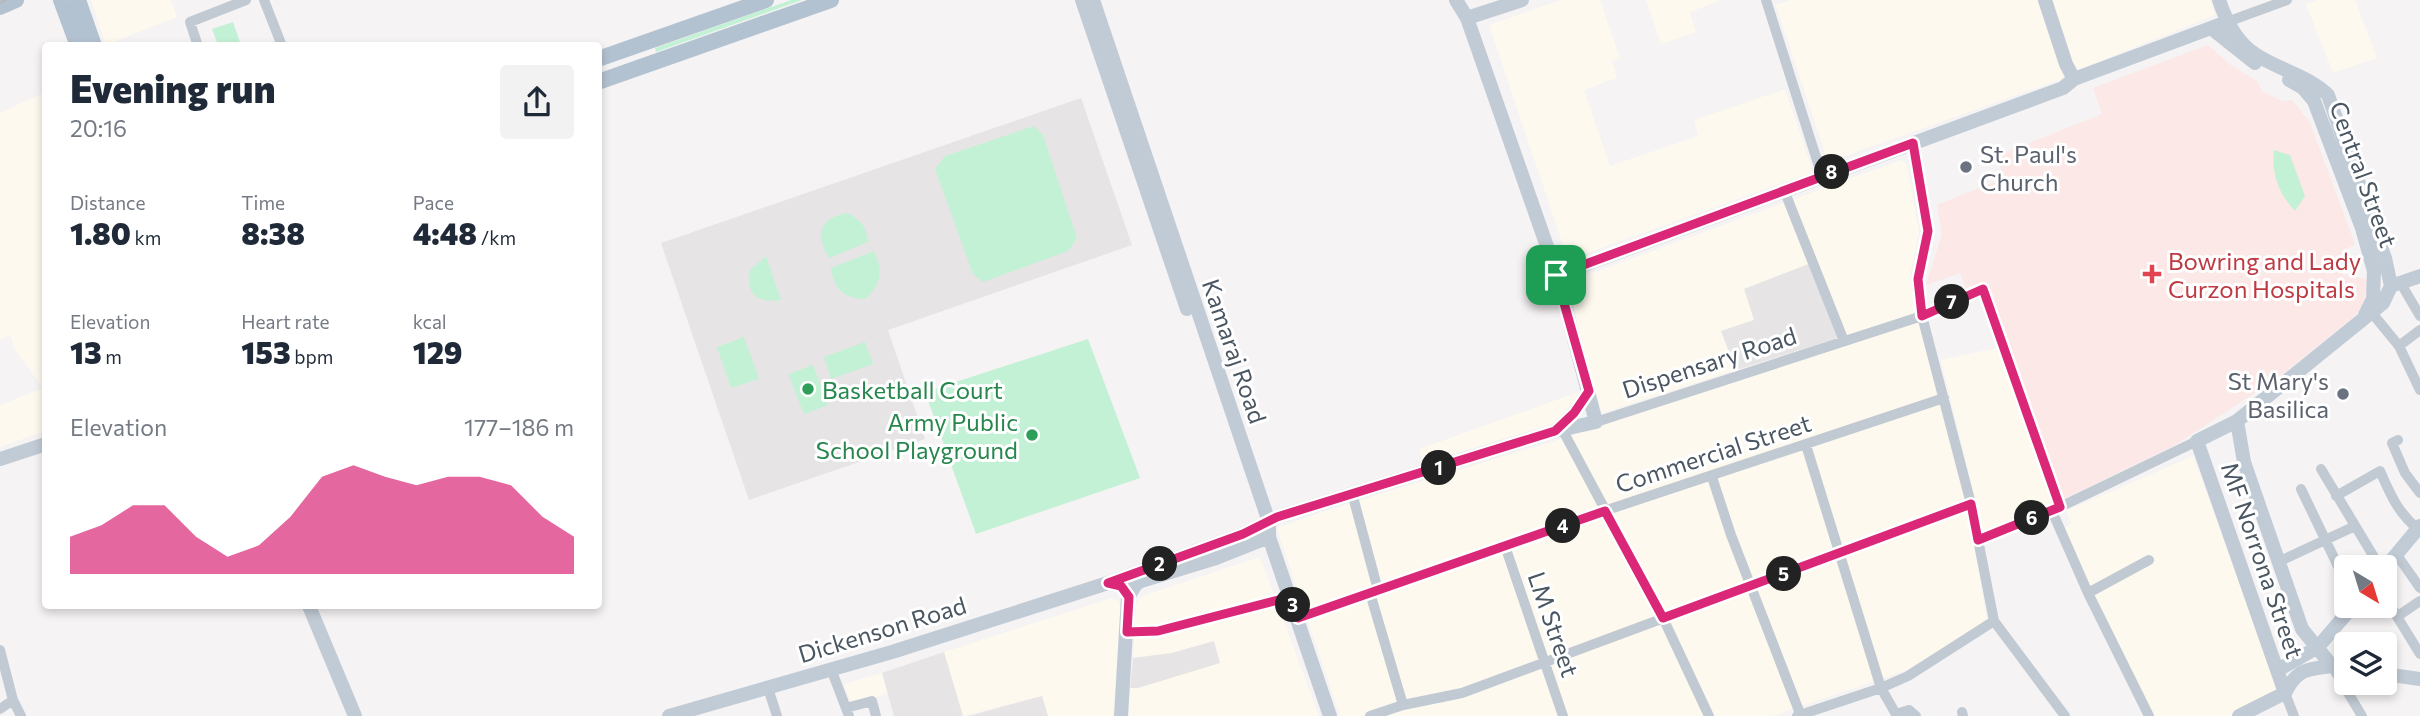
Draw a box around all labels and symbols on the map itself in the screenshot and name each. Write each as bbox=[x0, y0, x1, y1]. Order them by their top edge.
street label: Central Street bbox=[2324, 97, 2404, 251]
place label: St. Paul's Church bbox=[1980, 139, 2077, 196]
pin: 8 bbox=[1814, 154, 1850, 190]
marker: St. Paul's Church bbox=[1958, 159, 1974, 175]
pin bbox=[1526, 245, 1586, 305]
place label: Bowring and Lady Curzon Hospitals bbox=[2168, 246, 2361, 303]
marker: Bowring and Lady Curzon Hospitals bbox=[2142, 264, 2162, 284]
street label: Kamaraj Road bbox=[1197, 275, 1273, 427]
pin: 7 bbox=[1934, 284, 1969, 320]
street label: Dispensary Road bbox=[1618, 320, 1800, 404]
place label: St Mary's Basilica bbox=[2228, 366, 2329, 423]
place label: Basketball Court bbox=[822, 375, 1003, 404]
marker: Basketball Court bbox=[800, 381, 816, 397]
marker: St Mary's Basilica bbox=[2335, 386, 2351, 402]
place label: Army Public School Playground bbox=[816, 407, 1018, 464]
street label: Commercial Street bbox=[1612, 408, 1814, 498]
marker: Army Public School Playground bbox=[1024, 427, 1040, 443]
pin: 1 bbox=[1422, 450, 1456, 486]
street label: MF Norrona Street bbox=[2216, 458, 2310, 662]
pin: 6 bbox=[2014, 500, 2050, 536]
pin: 4 bbox=[1546, 508, 1580, 544]
pin: 2 bbox=[1142, 546, 1178, 582]
north arrow bbox=[2334, 555, 2398, 618]
pin: 5 bbox=[1766, 556, 1802, 592]
street label: LM Street bbox=[1523, 568, 1586, 680]
pin: 3 bbox=[1276, 588, 1310, 622]
street label: Dickenson Road bbox=[794, 590, 970, 668]

